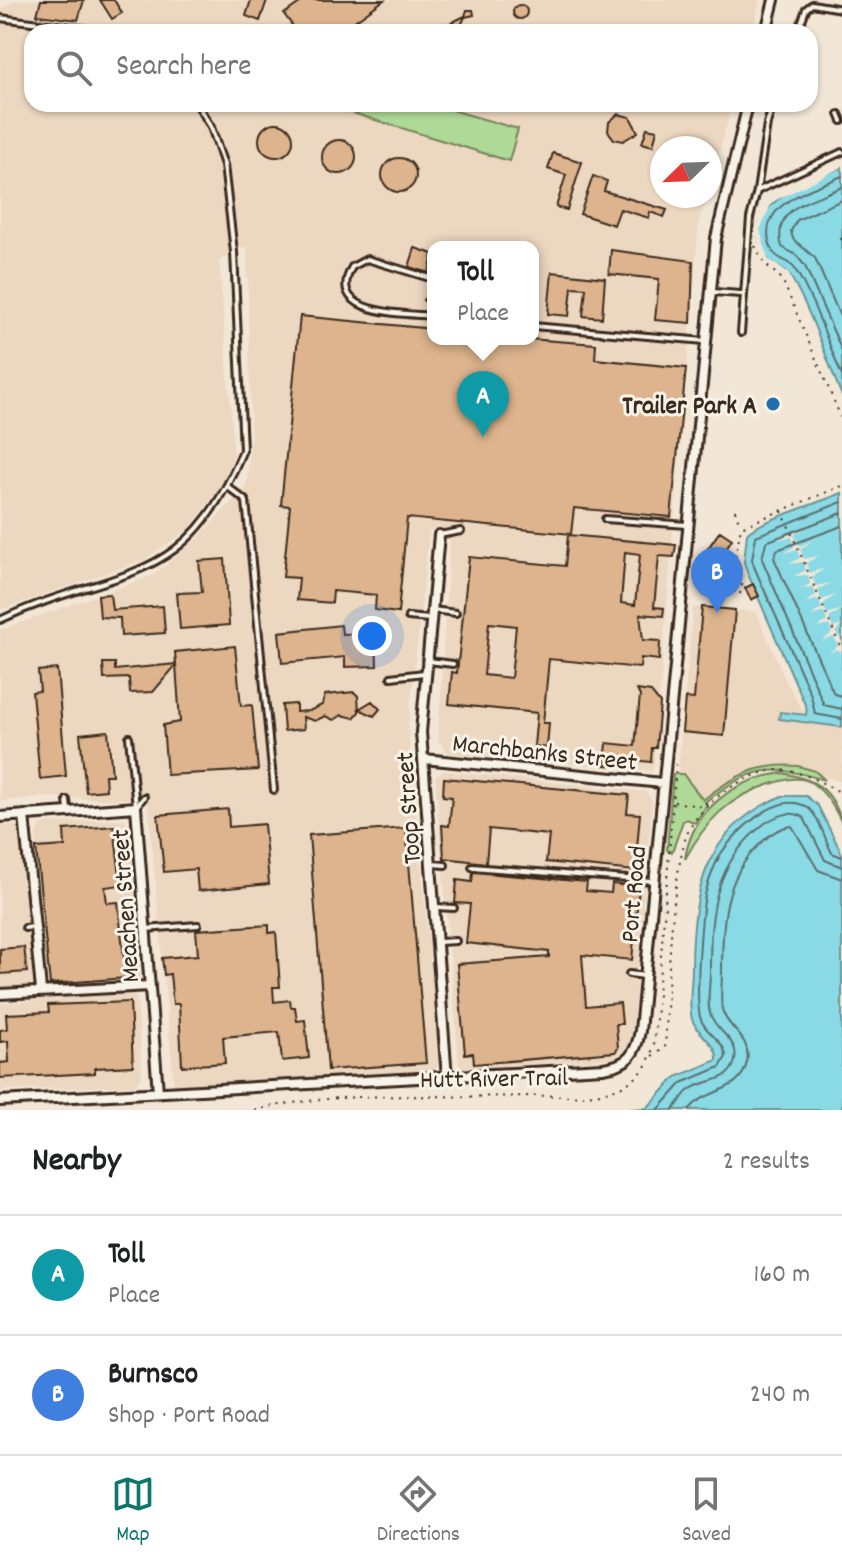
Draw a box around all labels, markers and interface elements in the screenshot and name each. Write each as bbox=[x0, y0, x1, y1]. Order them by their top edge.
search box bbox=[24, 24, 818, 112]
icon: search bbox=[52, 46, 96, 90]
text: Search here bbox=[116, 47, 252, 90]
north arrow bbox=[650, 136, 722, 208]
popup bbox=[427, 241, 539, 345]
text: Toll bbox=[457, 253, 494, 296]
text: Place bbox=[457, 296, 509, 333]
pin: A bbox=[457, 371, 509, 437]
place label: Trailer Park A bbox=[622, 389, 757, 426]
marker: Trailer Park A bbox=[764, 395, 782, 413]
pin: B bbox=[691, 547, 743, 613]
your location bbox=[352, 616, 392, 656]
street label: Marchbanks Street bbox=[450, 726, 639, 783]
street label: Toop Street bbox=[388, 750, 433, 865]
street label: Meachen Street bbox=[104, 827, 151, 984]
street label: Port Road bbox=[613, 844, 658, 944]
street label: Hutt River Trail bbox=[420, 1061, 568, 1100]
text: Nearby bbox=[32, 1138, 121, 1187]
text: 2 results bbox=[723, 1144, 810, 1181]
text: Toll bbox=[108, 1235, 145, 1278]
text: A bbox=[51, 1257, 65, 1294]
text: 160 m bbox=[754, 1257, 810, 1294]
text: Place bbox=[108, 1278, 160, 1315]
text: Burnsco bbox=[108, 1355, 198, 1398]
text: B bbox=[52, 1377, 64, 1414]
text: 240 m bbox=[750, 1377, 810, 1414]
text: Shop · Port Road bbox=[108, 1398, 270, 1435]
tab: Map bbox=[111, 1472, 155, 1551]
tab: Directions bbox=[377, 1472, 460, 1551]
tab: Saved bbox=[682, 1472, 731, 1551]

